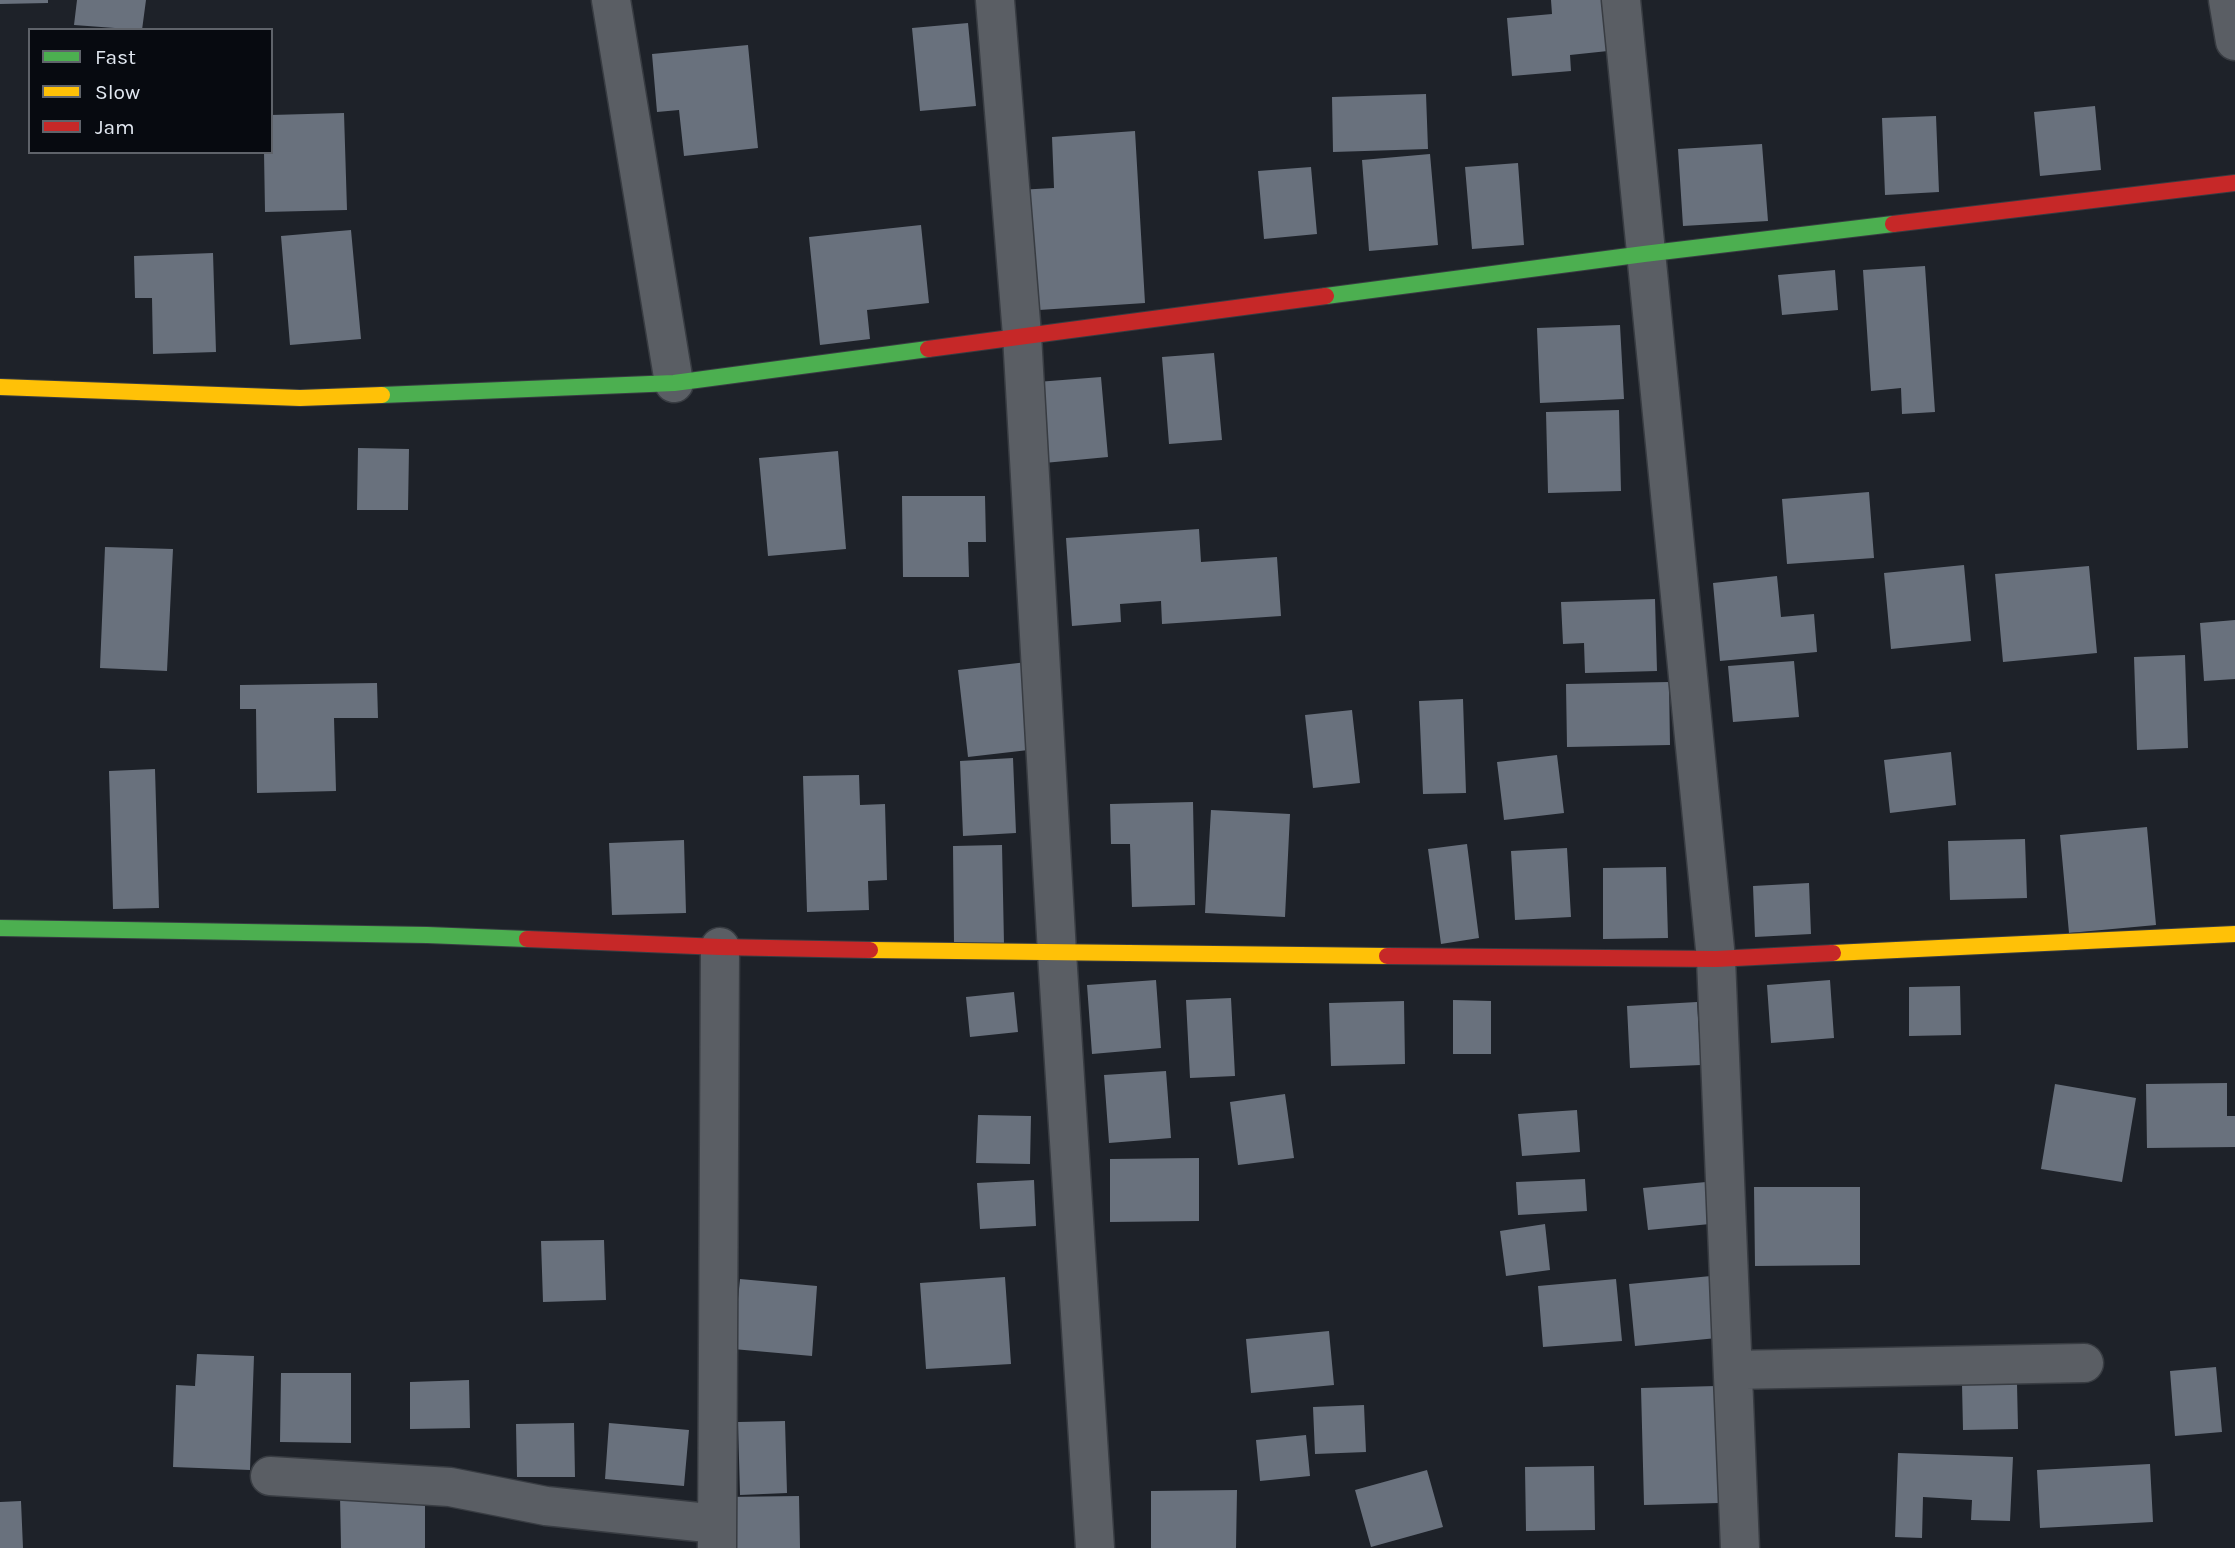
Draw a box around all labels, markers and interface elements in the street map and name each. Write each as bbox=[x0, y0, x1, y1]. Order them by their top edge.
legend bbox=[28, 28, 273, 154]
text: Fast bbox=[95, 45, 136, 69]
text: Slow bbox=[95, 80, 140, 104]
text: Jam bbox=[95, 115, 135, 139]

